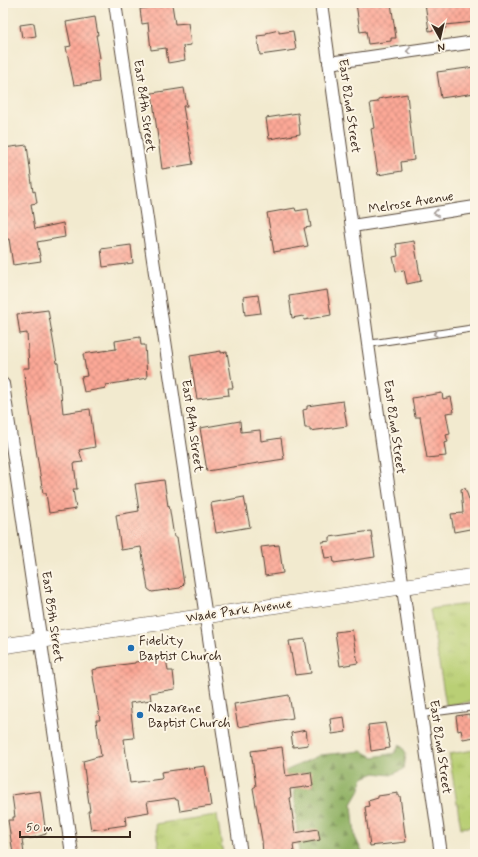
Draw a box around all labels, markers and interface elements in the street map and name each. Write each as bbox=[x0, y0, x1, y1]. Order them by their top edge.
north arrow bbox=[420, 18, 460, 58]
text: N bbox=[437, 39, 446, 54]
one-way arrow bbox=[406, 46, 412, 55]
street label: East 82nd Street bbox=[334, 58, 364, 154]
street label: East 84th Street bbox=[129, 59, 159, 154]
street label: Melrose Avenue bbox=[367, 188, 455, 218]
one-way arrow bbox=[433, 208, 440, 217]
one-way arrow bbox=[433, 329, 439, 338]
street label: East 84th Street bbox=[177, 379, 207, 474]
street label: East 82nd Street bbox=[379, 379, 409, 475]
street label: East 85th Street bbox=[37, 570, 67, 664]
street label: Wade Park Avenue bbox=[185, 595, 293, 627]
place label: Fidelity Baptist Church bbox=[139, 633, 222, 665]
marker: Fidelity Baptist Church bbox=[126, 643, 136, 653]
street label: East 82nd Street bbox=[425, 699, 455, 795]
place label: Nazarene Baptist Church bbox=[148, 700, 231, 732]
marker: Nazarene Baptist Church bbox=[135, 710, 145, 720]
scale bar bbox=[20, 813, 130, 839]
text: 50 m bbox=[26, 820, 53, 836]

